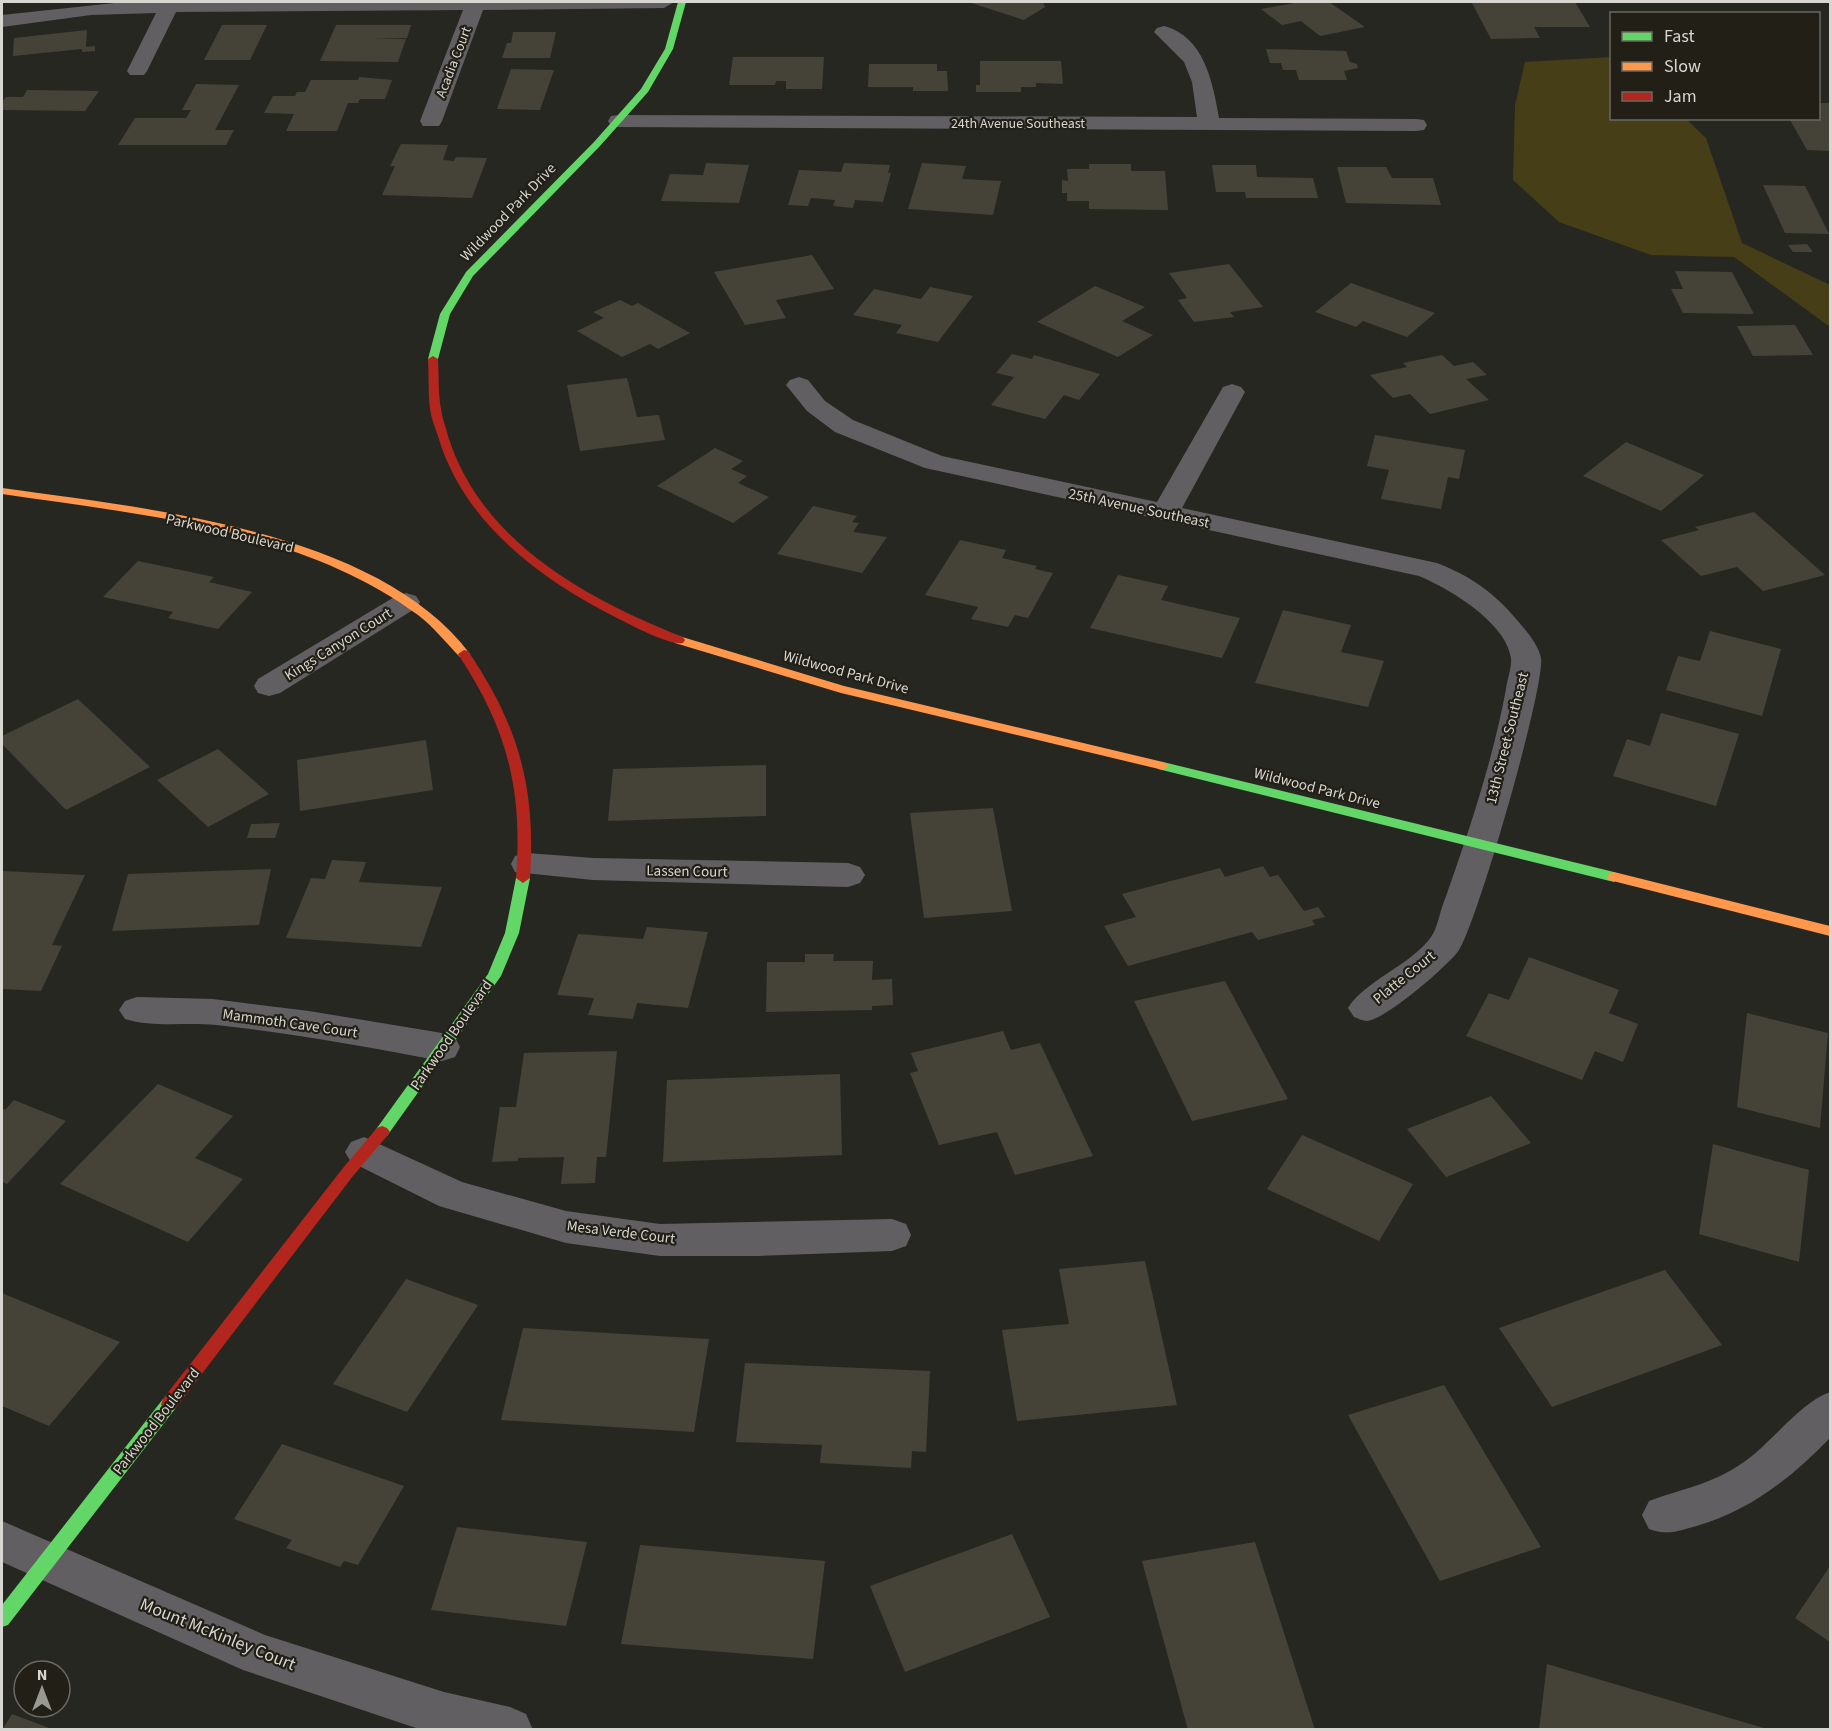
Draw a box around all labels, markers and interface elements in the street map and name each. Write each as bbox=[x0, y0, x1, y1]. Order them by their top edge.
legend bbox=[1610, 12, 1820, 120]
street label: Acadia Court bbox=[431, 24, 477, 101]
text: Fast bbox=[1664, 24, 1695, 49]
text: Slow bbox=[1664, 54, 1701, 79]
text: Jam bbox=[1664, 84, 1697, 109]
street label: 24th Avenue Southeast bbox=[951, 114, 1085, 134]
street label: Wildwood Park Drive bbox=[456, 158, 561, 266]
street label: 25th Avenue Southeast bbox=[1066, 483, 1211, 534]
street label: Parkwood Boulevard bbox=[164, 509, 296, 558]
street label: Kings Canyon Court bbox=[280, 603, 396, 686]
street label: Wildwood Park Drive bbox=[781, 646, 911, 699]
street label: 13th Street Southeast bbox=[1481, 670, 1534, 806]
street label: Wildwood Park Drive bbox=[1252, 763, 1382, 814]
street label: Lassen Court bbox=[646, 860, 728, 883]
street label: Platte Court bbox=[1369, 946, 1440, 1009]
street label: Parkwood Boulevard bbox=[405, 976, 497, 1095]
street label: Mammoth Cave Court bbox=[221, 1004, 359, 1043]
street label: Mesa Verde Court bbox=[566, 1215, 676, 1250]
street label: Parkwood Boulevard bbox=[108, 1363, 205, 1479]
street label: Mount McKinley Court bbox=[136, 1592, 299, 1677]
north arrow bbox=[12, 1659, 72, 1719]
text: N bbox=[37, 1664, 47, 1686]

